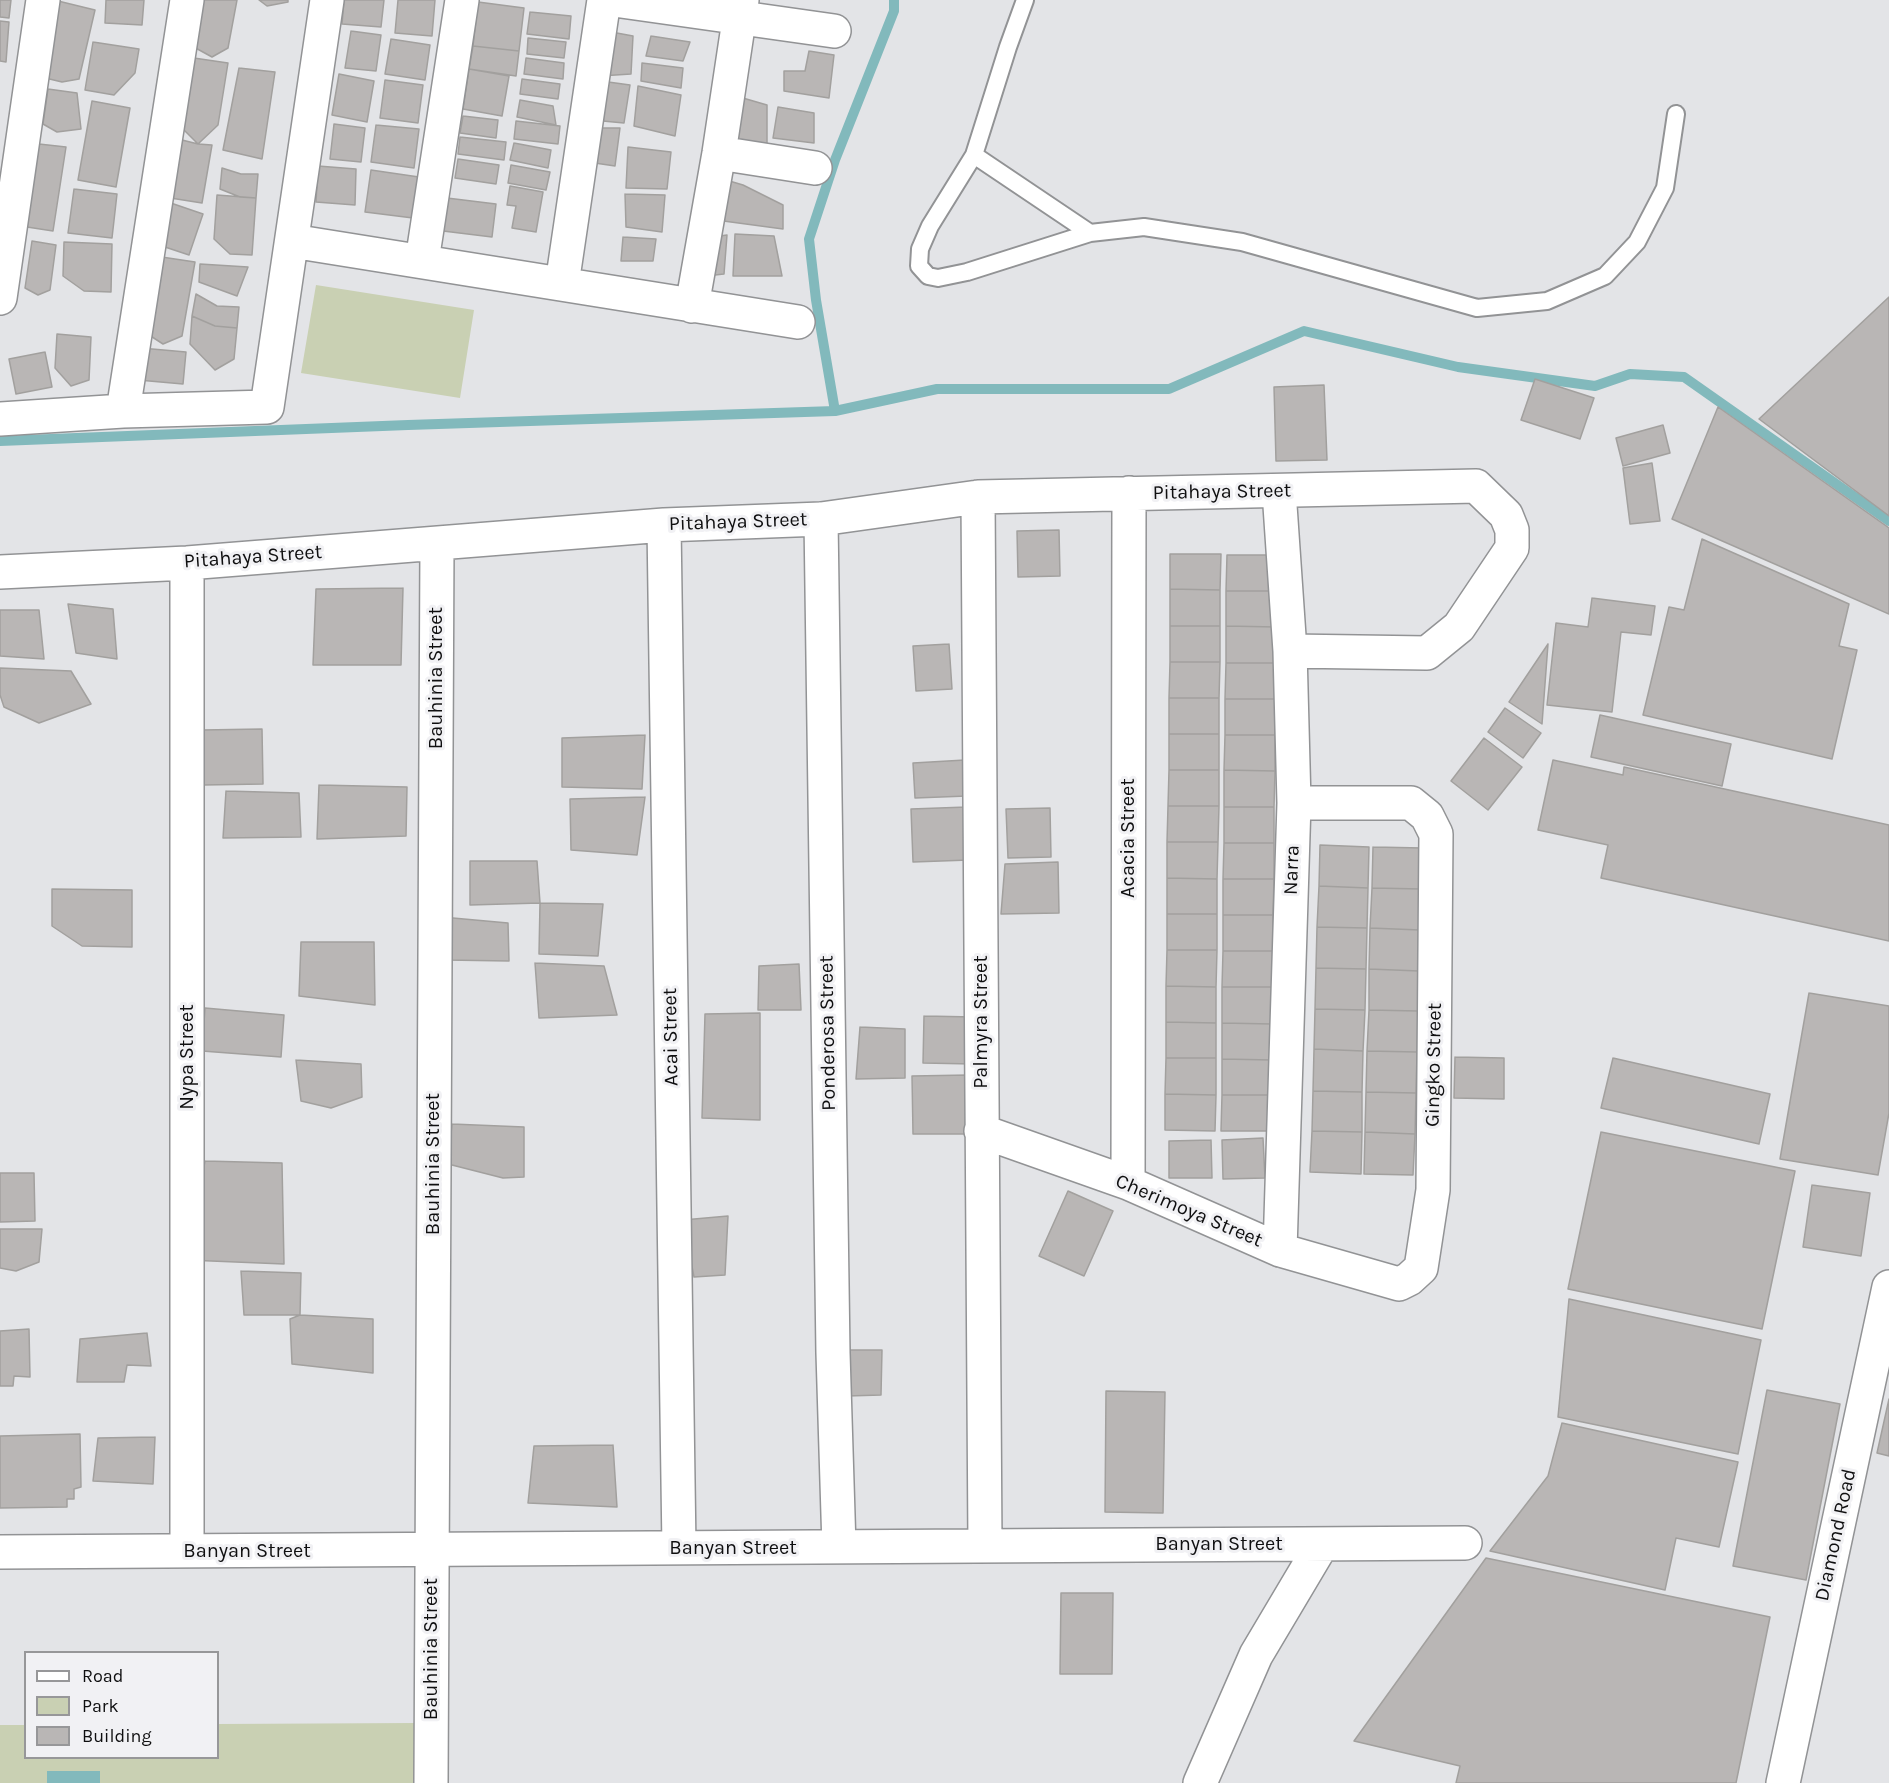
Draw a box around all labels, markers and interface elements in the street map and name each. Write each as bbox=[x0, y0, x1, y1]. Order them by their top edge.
street label: Pitahaya Street bbox=[1152, 479, 1292, 505]
street label: Pitahaya Street bbox=[668, 508, 808, 536]
street label: Pitahaya Street bbox=[183, 540, 323, 574]
street label: Bauhinia Street bbox=[424, 607, 448, 749]
street label: Acacia Street bbox=[1116, 778, 1140, 898]
street label: Narra bbox=[1279, 845, 1305, 895]
street label: Ponderosa Street bbox=[815, 955, 841, 1111]
street label: Palmyra Street bbox=[969, 955, 993, 1089]
street label: Acai Street bbox=[658, 988, 684, 1086]
street label: Gingko Street bbox=[1421, 1003, 1447, 1127]
street label: Nypa Street bbox=[175, 1004, 199, 1110]
street label: Bauhinia Street bbox=[421, 1093, 445, 1235]
street label: Cherimoya Street bbox=[1112, 1169, 1266, 1253]
street label: Diamond Road bbox=[1810, 1467, 1862, 1603]
street label: Banyan Street bbox=[1155, 1532, 1283, 1556]
street label: Banyan Street bbox=[669, 1536, 797, 1560]
street label: Banyan Street bbox=[183, 1539, 311, 1563]
street label: Bauhinia Street bbox=[419, 1578, 443, 1720]
legend bbox=[24, 1651, 219, 1759]
text: Road bbox=[82, 1665, 123, 1687]
text: Park bbox=[82, 1695, 119, 1717]
text: Building bbox=[82, 1725, 152, 1747]

